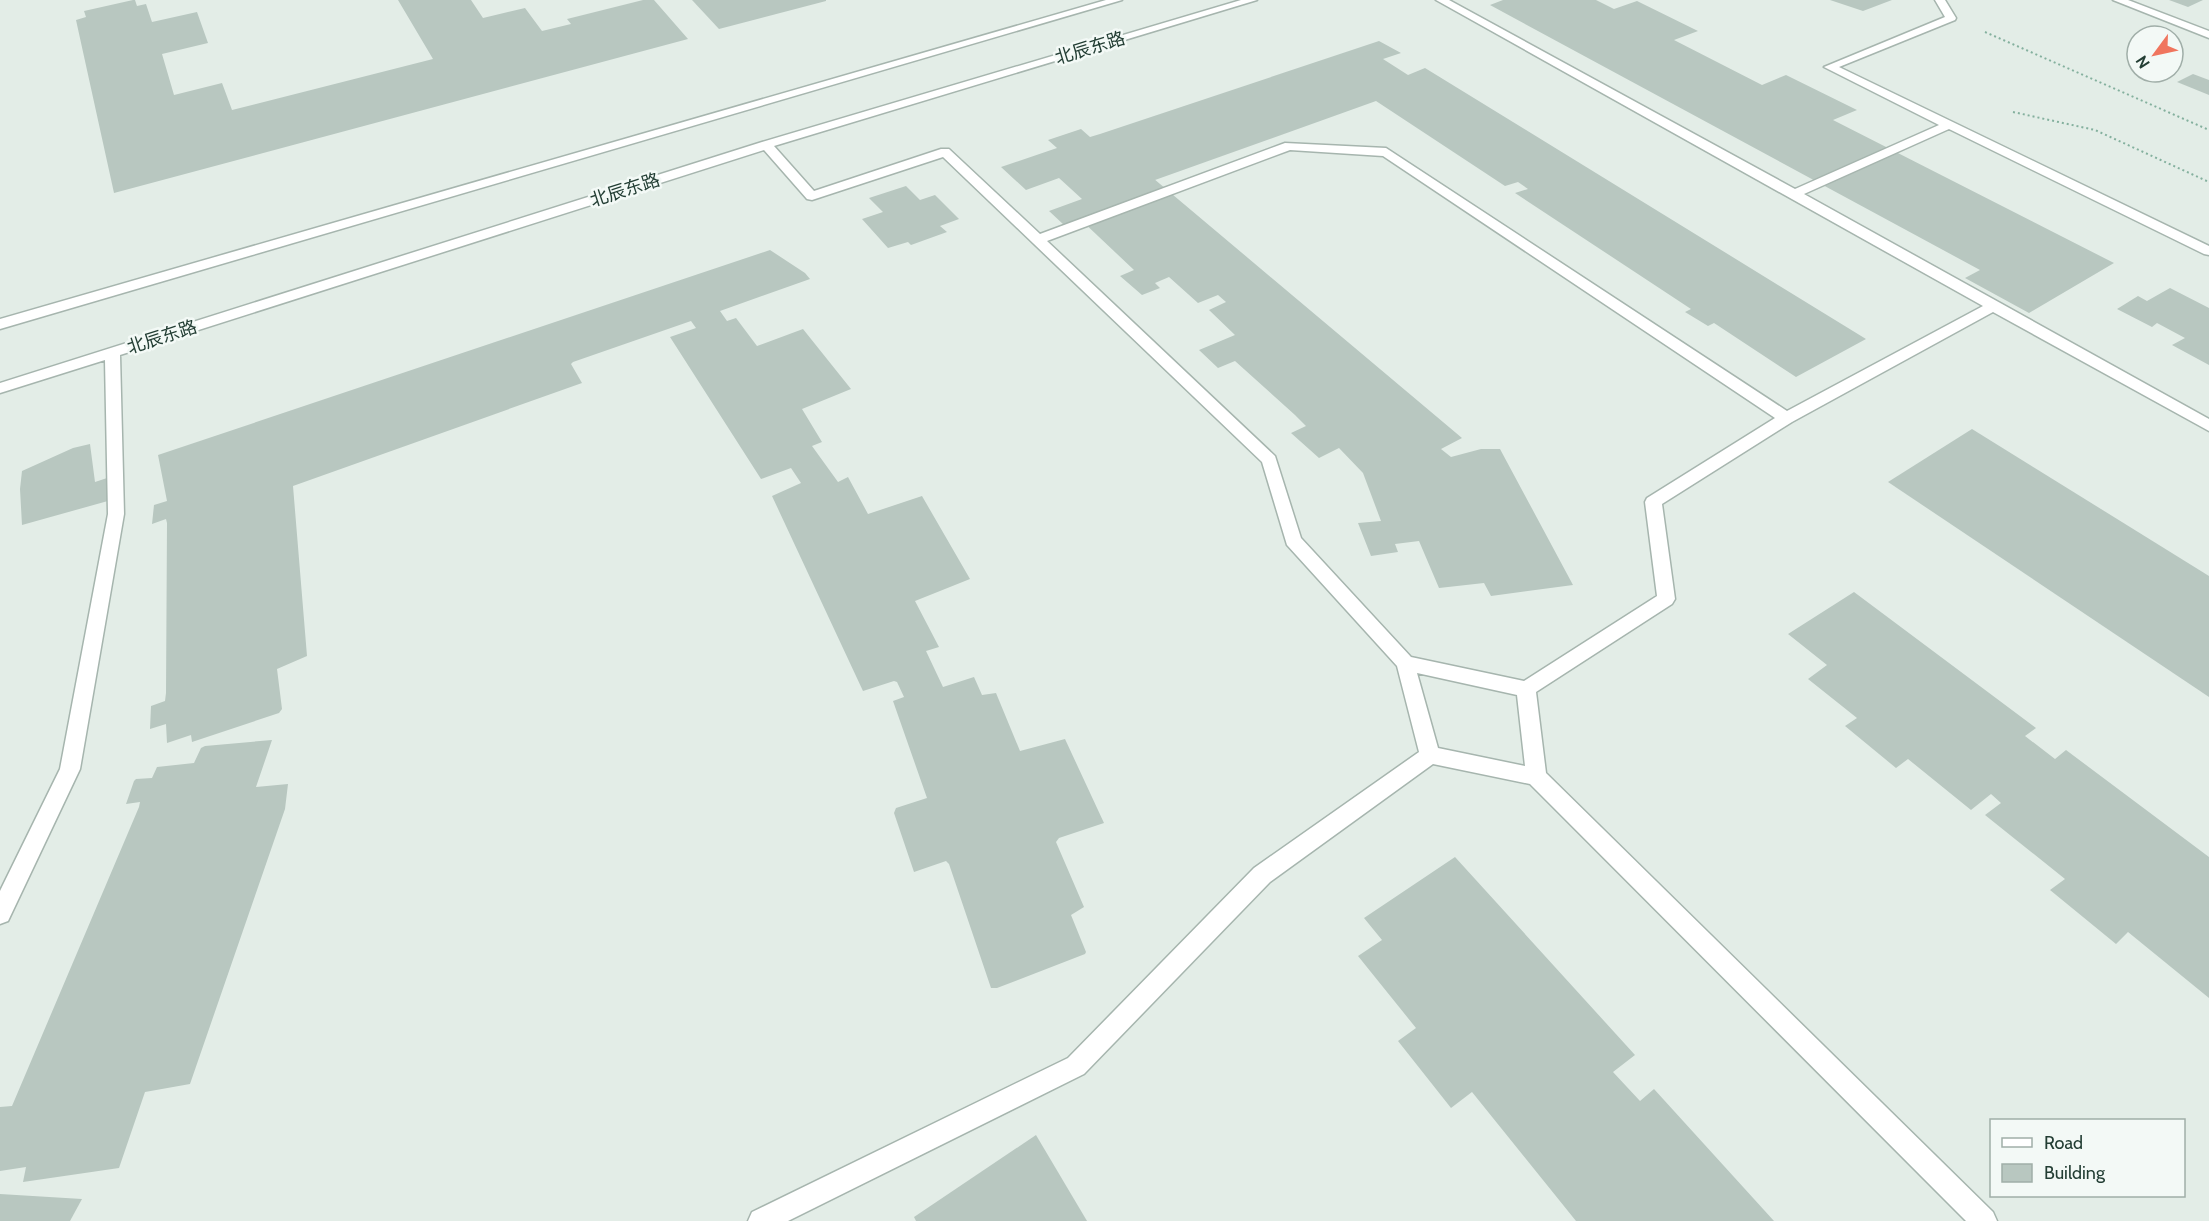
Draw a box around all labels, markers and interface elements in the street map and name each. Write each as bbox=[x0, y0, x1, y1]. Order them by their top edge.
north arrow bbox=[2125, 24, 2185, 84]
street label: 北辰东路 bbox=[1052, 27, 1128, 69]
text: N bbox=[2132, 52, 2154, 72]
street label: 北辰东路 bbox=[587, 168, 663, 212]
street label: 北辰东路 bbox=[124, 315, 200, 359]
legend bbox=[1990, 1119, 2185, 1197]
text: Road bbox=[2044, 1132, 2083, 1154]
text: Building bbox=[2044, 1162, 2106, 1184]

